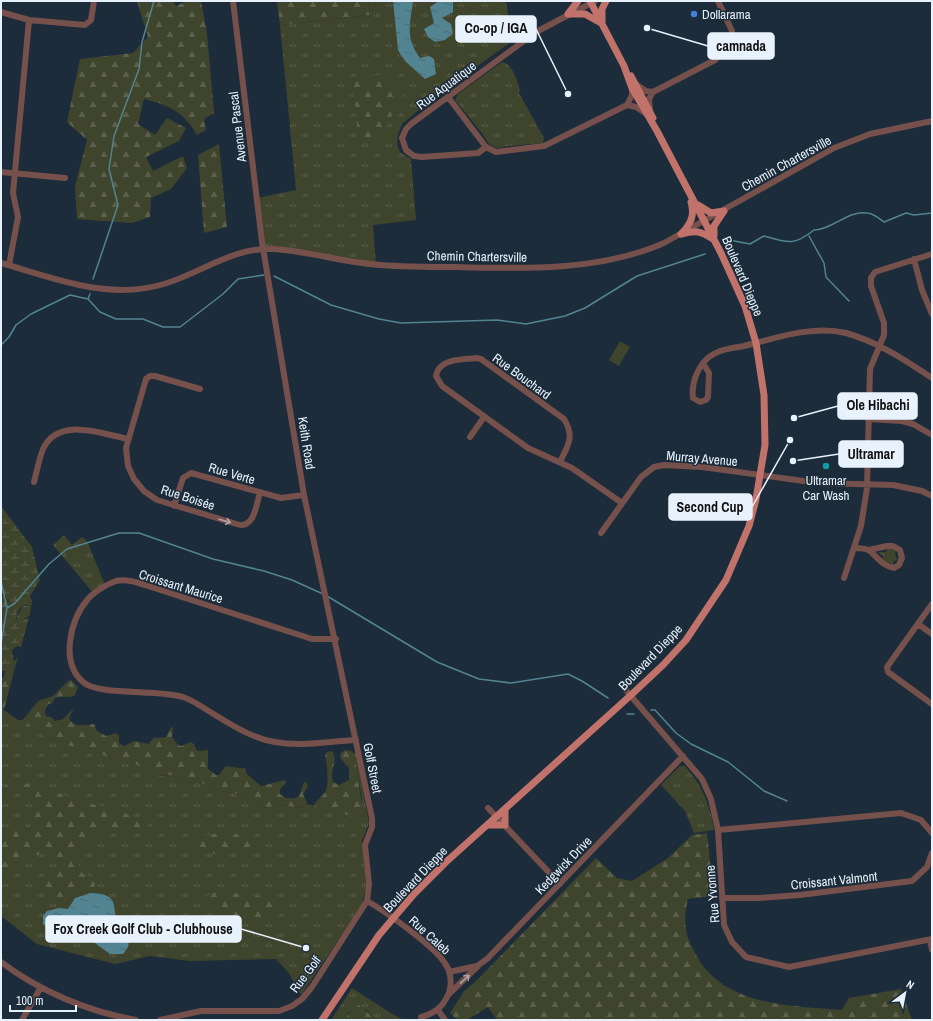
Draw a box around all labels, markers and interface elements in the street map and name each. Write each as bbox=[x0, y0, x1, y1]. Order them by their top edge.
place label: Dollarama bbox=[702, 6, 751, 23]
marker: Dollarama bbox=[689, 9, 699, 19]
callout: Co-op / IGA bbox=[456, 16, 536, 42]
text: Co-op / IGA bbox=[464, 19, 528, 37]
callout: camnada bbox=[708, 33, 774, 59]
text: camnada bbox=[716, 37, 766, 55]
street label: Rue Aquatique bbox=[413, 57, 480, 113]
street label: Avenue Pascal bbox=[225, 91, 250, 164]
street label: Chemin Chartersville bbox=[738, 132, 834, 195]
street label: Boulevard Dieppe bbox=[718, 234, 767, 319]
street label: Chemin Chartersville bbox=[427, 247, 527, 266]
street label: Rue Bouchard bbox=[489, 349, 554, 403]
callout: Ole Hibachi bbox=[838, 393, 917, 419]
text: Ole Hibachi bbox=[846, 396, 910, 414]
street label: Keith Road bbox=[294, 415, 319, 471]
callout: Ultramar bbox=[839, 441, 903, 467]
text: Ultramar bbox=[847, 445, 895, 463]
street label: Murray Avenue bbox=[666, 447, 738, 470]
street label: Rue Verte bbox=[207, 459, 257, 488]
marker: Ultramar Car Wash bbox=[821, 461, 831, 471]
place label: Ultramar Car Wash bbox=[803, 472, 850, 504]
street label: Rue Boisée bbox=[159, 481, 217, 514]
callout: Second Cup bbox=[669, 494, 752, 520]
text: Second Cup bbox=[677, 498, 743, 516]
one-way arrow bbox=[218, 518, 231, 525]
street label: Croissant Maurice bbox=[137, 566, 225, 607]
street label: Boulevard Dieppe bbox=[615, 621, 686, 694]
street label: Golf Street bbox=[359, 741, 386, 795]
street label: Kedgwick Drive bbox=[531, 833, 595, 898]
street label: Boulevard Dieppe bbox=[380, 843, 451, 916]
street label: Rue Yvonne bbox=[702, 864, 723, 924]
street label: Croissant Valmont bbox=[790, 867, 878, 893]
street label: Rue Caleb bbox=[405, 912, 454, 959]
callout: Fox Creek Golf Club - Clubhouse bbox=[46, 916, 241, 942]
text: Fox Creek Golf Club - Clubhouse bbox=[53, 920, 233, 938]
street label: Rue Golf bbox=[286, 952, 325, 996]
north arrow bbox=[885, 973, 925, 1013]
one-way arrow bbox=[460, 974, 470, 984]
text: N bbox=[904, 977, 917, 992]
scale bar bbox=[10, 987, 76, 1013]
text: 100 m bbox=[16, 993, 43, 1009]

